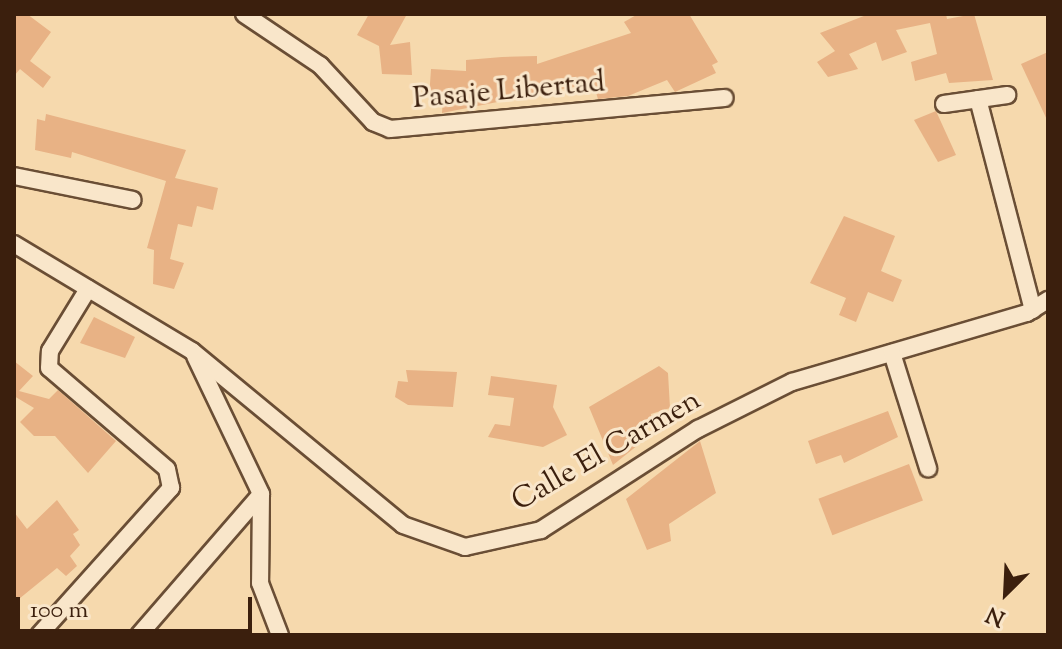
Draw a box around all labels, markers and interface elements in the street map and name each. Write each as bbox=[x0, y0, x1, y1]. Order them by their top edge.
street label: Pasaje Libertad bbox=[411, 66, 607, 118]
street label: Calle El Carmen bbox=[506, 383, 708, 521]
north arrow bbox=[966, 553, 1046, 633]
scale bar bbox=[20, 581, 256, 631]
text: 100 m bbox=[30, 594, 88, 628]
text: N bbox=[982, 597, 1011, 633]

